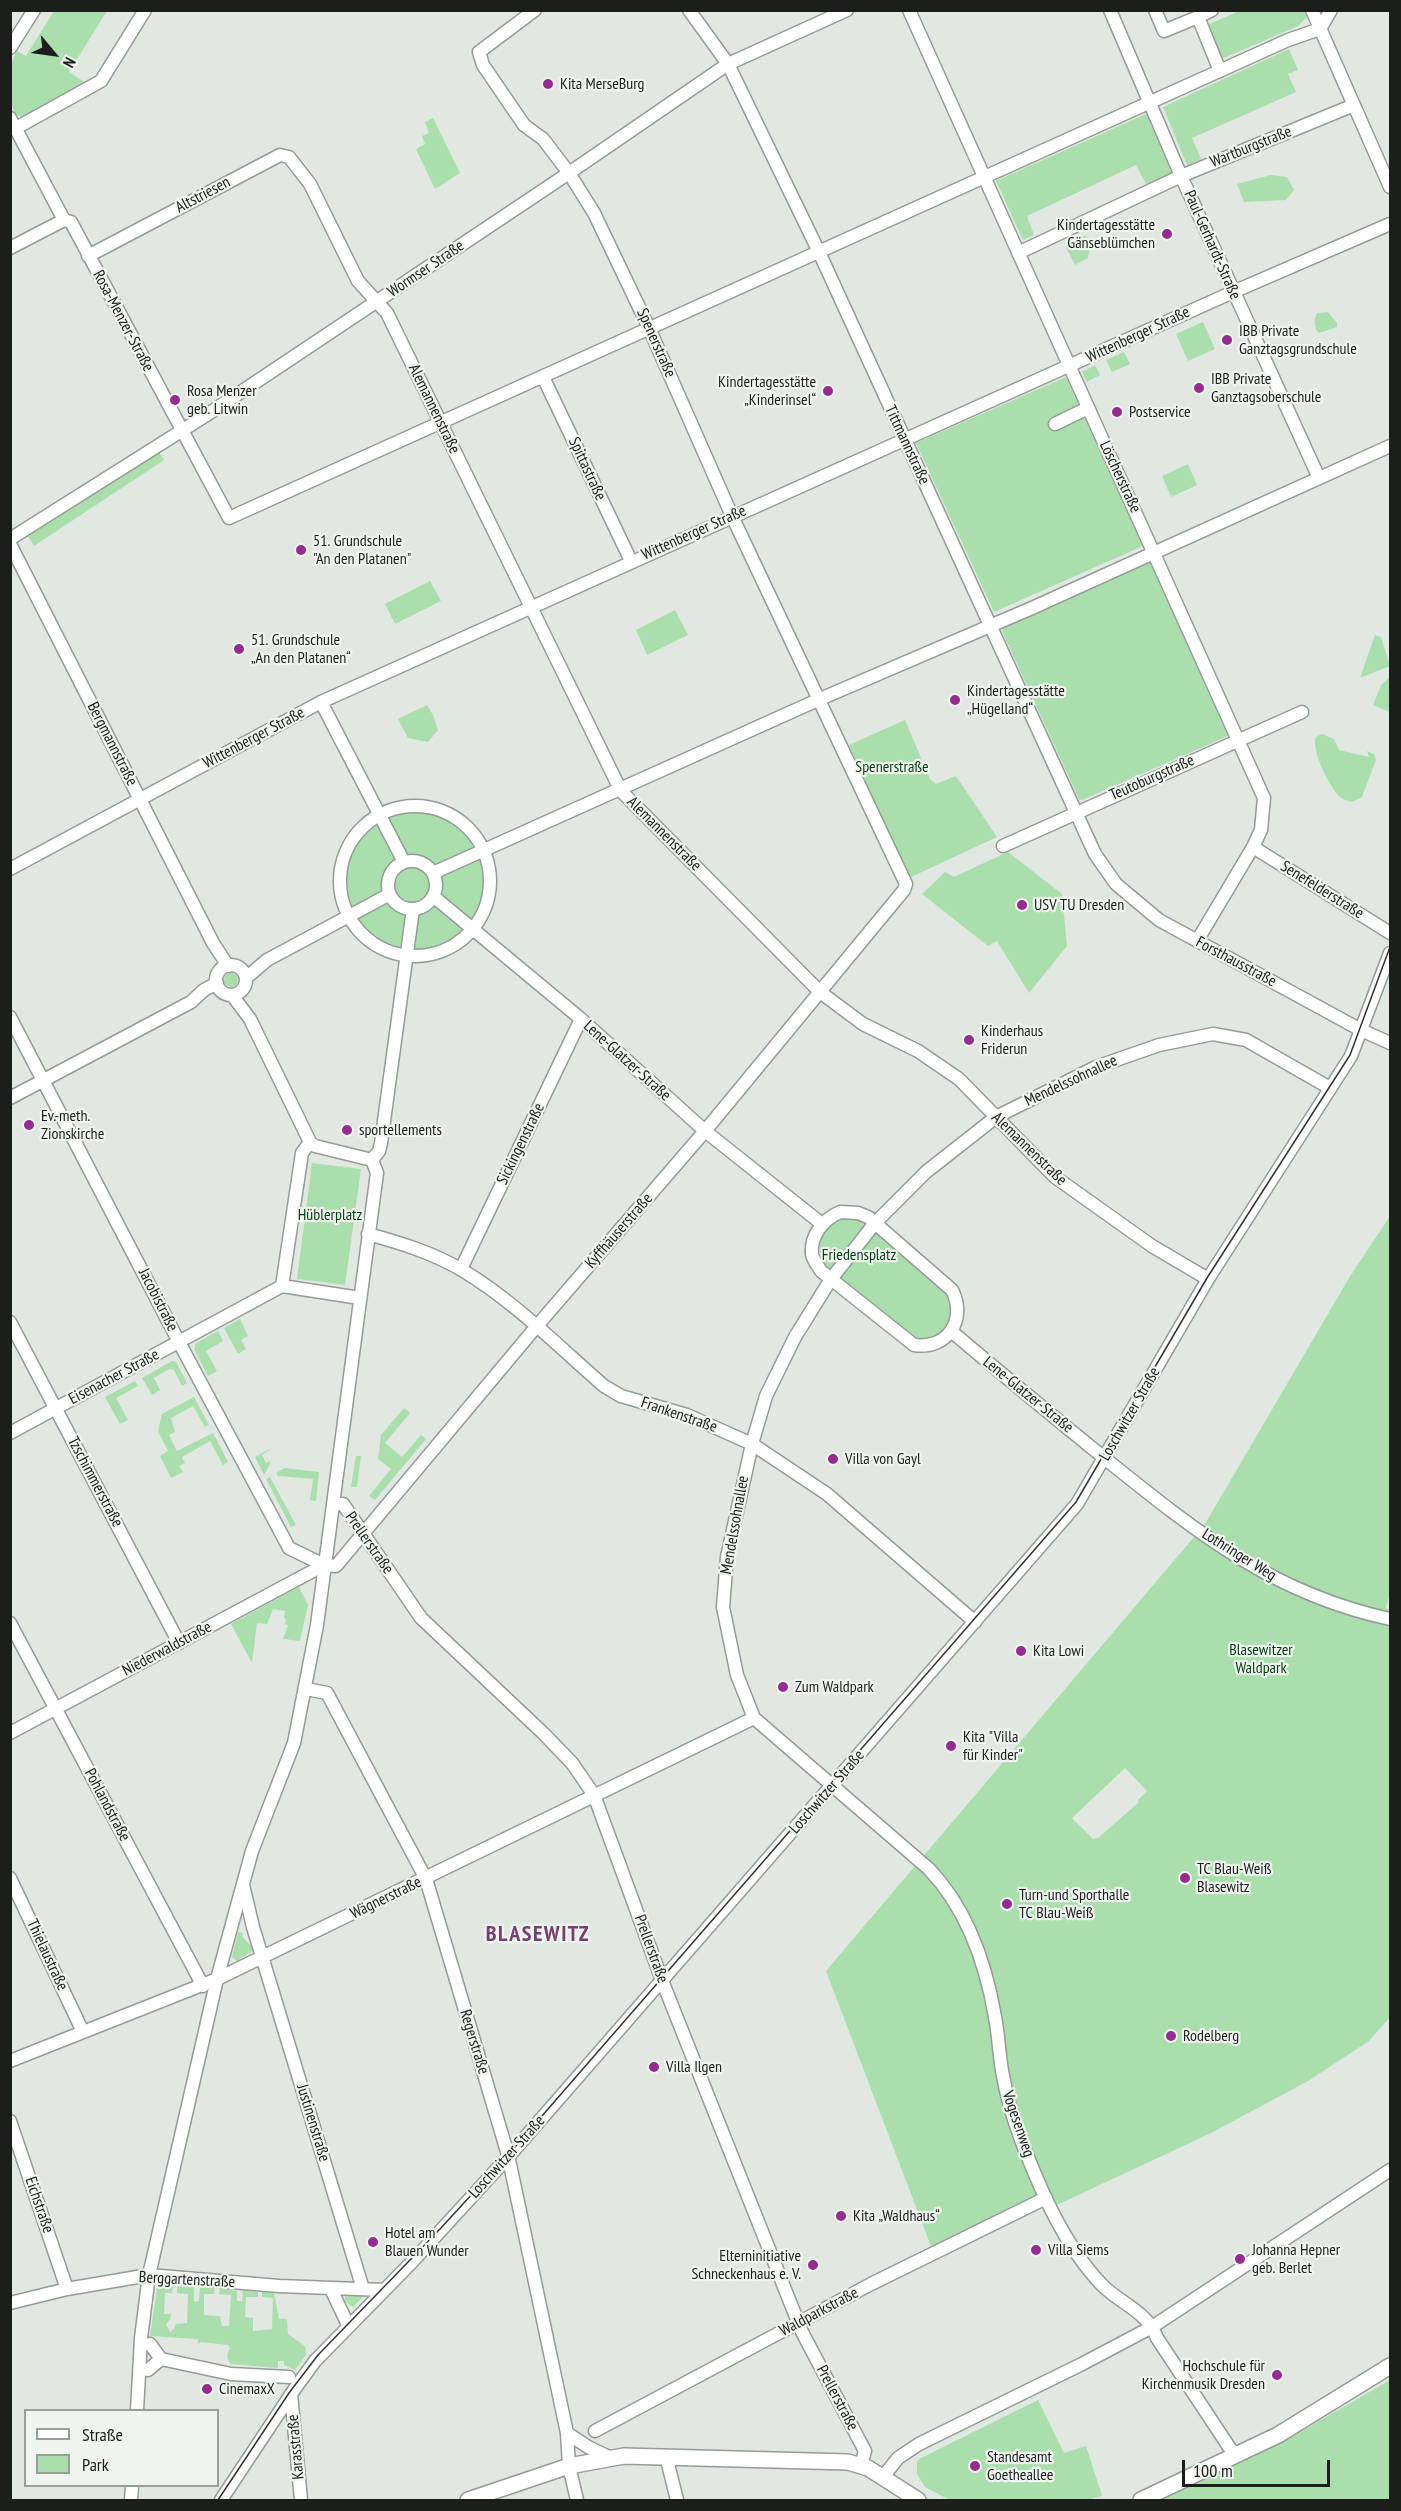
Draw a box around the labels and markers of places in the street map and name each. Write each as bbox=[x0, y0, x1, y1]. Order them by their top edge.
place label: Kita MerseBurg bbox=[560, 74, 645, 94]
marker: Kita MerseBurg bbox=[541, 77, 555, 91]
place label: Kindertagesstätte Gänseblümchen bbox=[1057, 215, 1155, 253]
marker: Kindertagesstätte Gänseblümchen bbox=[1160, 227, 1174, 241]
place label: IBB Private Ganztagsgrundschule bbox=[1239, 321, 1357, 359]
marker: IBB Private Ganztagsgrundschule bbox=[1220, 333, 1234, 347]
place label: IBB Private Ganztagsoberschule bbox=[1211, 369, 1321, 407]
place label: Kindertagesstätte „Kinderinsel“ bbox=[718, 372, 816, 410]
place label: Rosa Menzer geb. Litwin bbox=[187, 381, 257, 419]
marker: IBB Private Ganztagsoberschule bbox=[1192, 381, 1206, 395]
marker: Kindertagesstätte „Kinderinsel“ bbox=[821, 384, 835, 398]
marker: Rosa Menzer geb. Litwin bbox=[168, 393, 182, 407]
place label: Postservice bbox=[1129, 402, 1191, 422]
marker: Postservice bbox=[1110, 405, 1124, 419]
place label: 51. Grundschule "An den Platanen" bbox=[313, 531, 411, 569]
marker: 51. Grundschule "An den Platanen" bbox=[294, 543, 308, 557]
place label: 51. Grundschule „An den Platanen“ bbox=[251, 630, 351, 668]
marker: 51. Grundschule „An den Platanen“ bbox=[232, 642, 246, 656]
place label: Kindertagesstätte „Hügelland“ bbox=[967, 681, 1065, 719]
marker: Kindertagesstätte „Hügelland“ bbox=[948, 693, 962, 707]
place label: USV TU Dresden bbox=[1034, 895, 1124, 915]
marker: USV TU Dresden bbox=[1015, 898, 1029, 912]
place label: Kinderhaus Friderun bbox=[981, 1021, 1043, 1059]
marker: Kinderhaus Friderun bbox=[962, 1033, 976, 1047]
place label: Ev.-meth. Zionskirche bbox=[41, 1106, 104, 1144]
marker: Ev.-meth. Zionskirche bbox=[22, 1118, 36, 1132]
place label: sportellements bbox=[359, 1120, 442, 1140]
marker: sportellements bbox=[340, 1123, 354, 1137]
place label: Villa von Gayl bbox=[845, 1449, 921, 1469]
marker: Villa von Gayl bbox=[826, 1452, 840, 1466]
place label: Kita Lowi bbox=[1033, 1641, 1084, 1661]
marker: Kita Lowi bbox=[1014, 1644, 1028, 1658]
place label: Zum Waldpark bbox=[795, 1677, 874, 1697]
marker: Zum Waldpark bbox=[776, 1680, 790, 1694]
place label: Kita "Villa für Kinder" bbox=[963, 1727, 1023, 1765]
marker: Kita "Villa für Kinder" bbox=[944, 1739, 958, 1753]
place label: TC Blau-Weiß Blasewitz bbox=[1197, 1859, 1272, 1897]
marker: TC Blau-Weiß Blasewitz bbox=[1178, 1871, 1192, 1885]
place label: Turn-und Sporthalle TC Blau-Weiß bbox=[1019, 1885, 1129, 1923]
marker: Turn-und Sporthalle TC Blau-Weiß bbox=[1000, 1897, 1014, 1911]
place label: Rodelberg bbox=[1183, 2026, 1239, 2046]
marker: Rodelberg bbox=[1164, 2029, 1178, 2043]
place label: Villa Ilgen bbox=[666, 2057, 722, 2077]
marker: Villa Ilgen bbox=[647, 2060, 661, 2074]
place label: Kita „Waldhaus“ bbox=[853, 2206, 940, 2226]
marker: Kita „Waldhaus“ bbox=[834, 2209, 848, 2223]
place label: Hotel am Blauen Wunder bbox=[385, 2223, 469, 2261]
marker: Hotel am Blauen Wunder bbox=[366, 2235, 380, 2249]
place label: Villa Siems bbox=[1048, 2240, 1109, 2260]
place label: Johanna Hepner geb. Berlet bbox=[1252, 2240, 1340, 2278]
marker: Villa Siems bbox=[1029, 2243, 1043, 2257]
place label: Elterninitiative Schneckenhaus e. V. bbox=[691, 2246, 801, 2284]
marker: Johanna Hepner geb. Berlet bbox=[1233, 2252, 1247, 2266]
marker: Elterninitiative Schneckenhaus e. V. bbox=[806, 2258, 820, 2272]
place label: Hochschule für Kirchenmusik Dresden bbox=[1142, 2356, 1265, 2394]
marker: Hochschule für Kirchenmusik Dresden bbox=[1270, 2368, 1284, 2382]
place label: CinemaxX bbox=[219, 2379, 275, 2399]
marker: CinemaxX bbox=[200, 2382, 214, 2396]
place label: Standesamt Goetheallee bbox=[987, 2447, 1053, 2485]
marker: Standesamt Goetheallee bbox=[968, 2459, 982, 2473]

